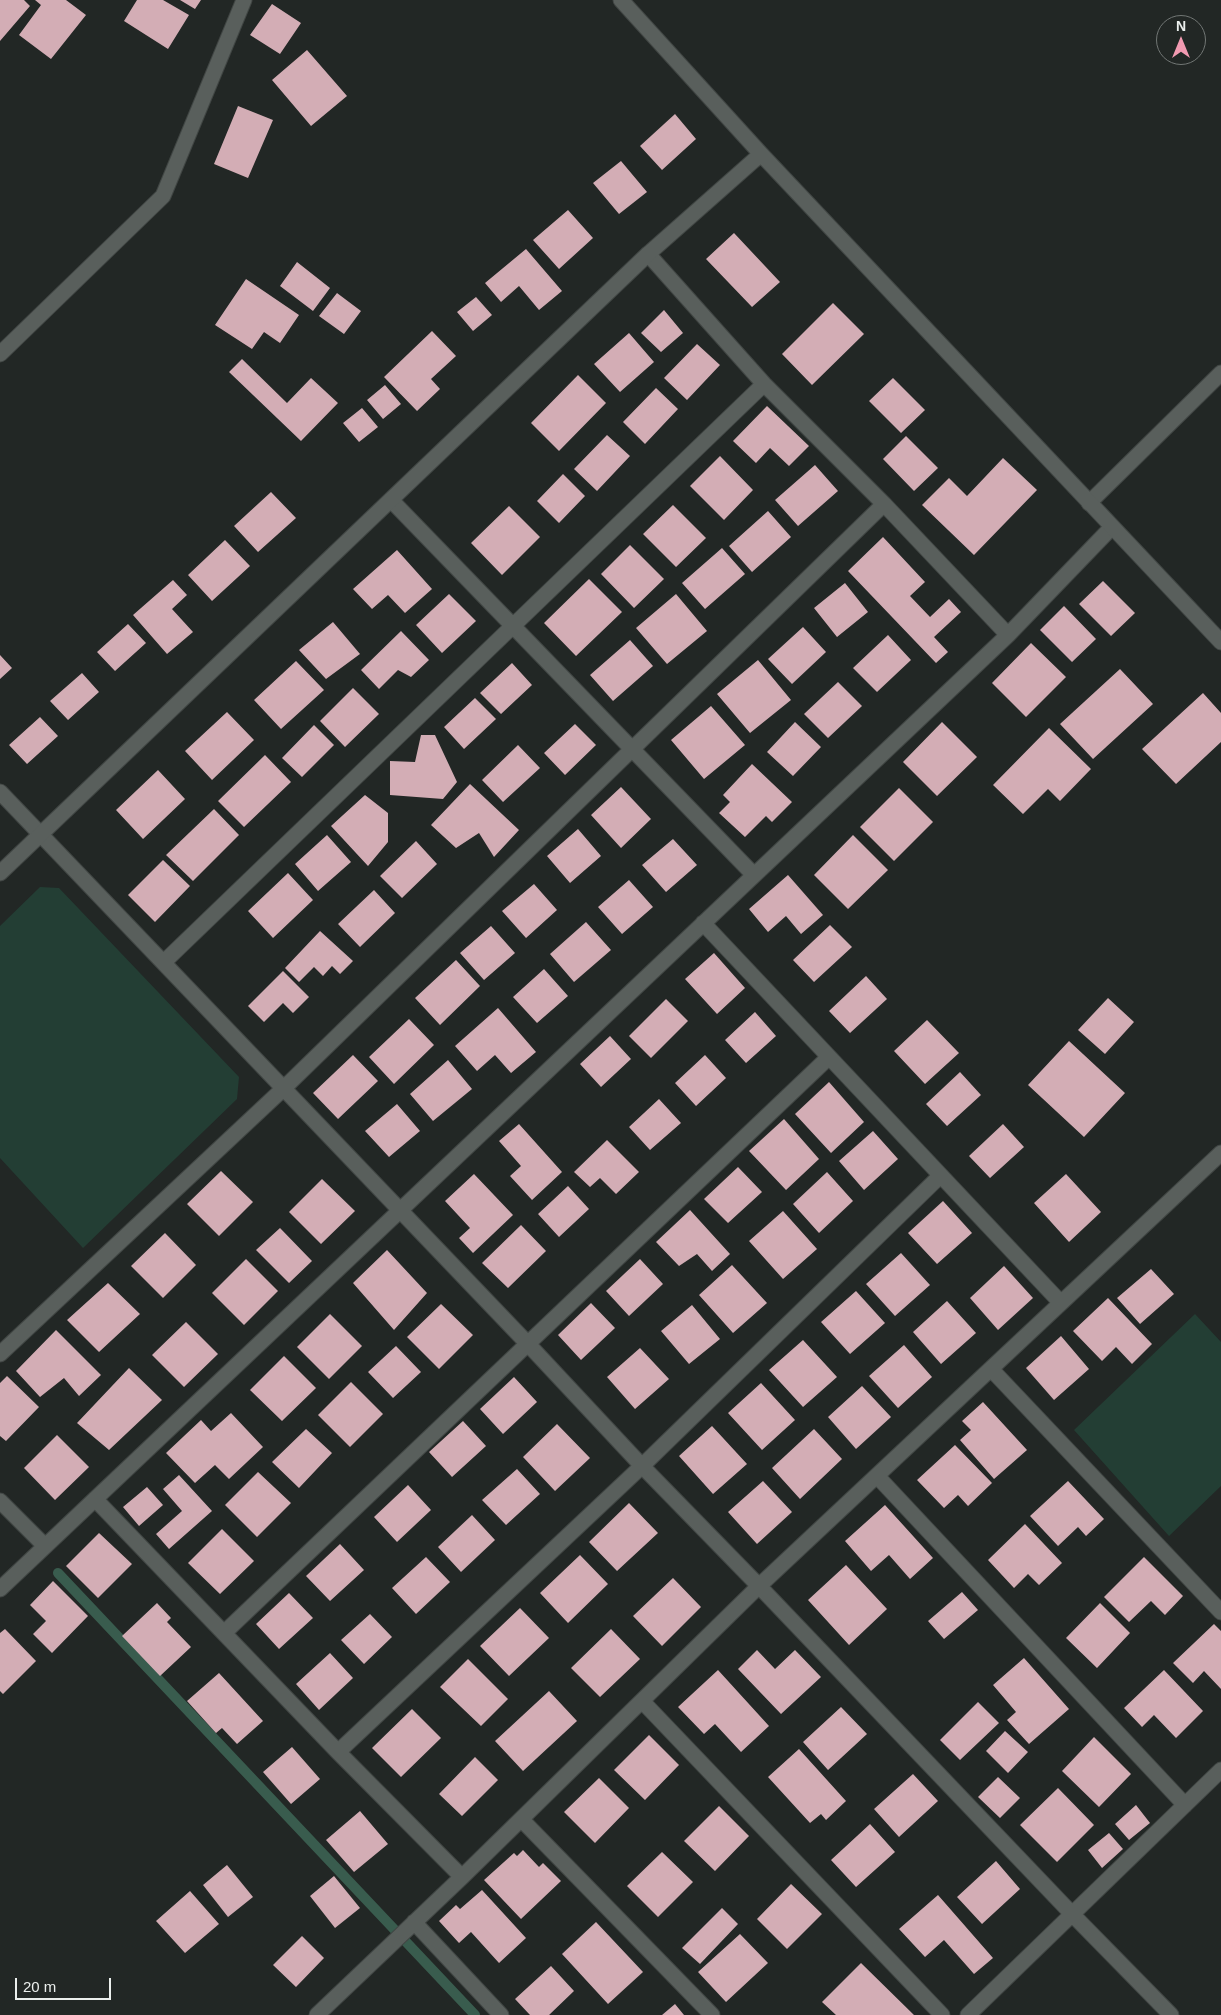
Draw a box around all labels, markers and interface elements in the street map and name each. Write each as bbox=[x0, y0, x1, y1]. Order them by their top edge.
north arrow bbox=[1156, 15, 1206, 65]
text: N bbox=[1176, 18, 1186, 34]
scale bar bbox=[18, 1968, 114, 2000]
text: 20 m bbox=[23, 1978, 56, 1995]

